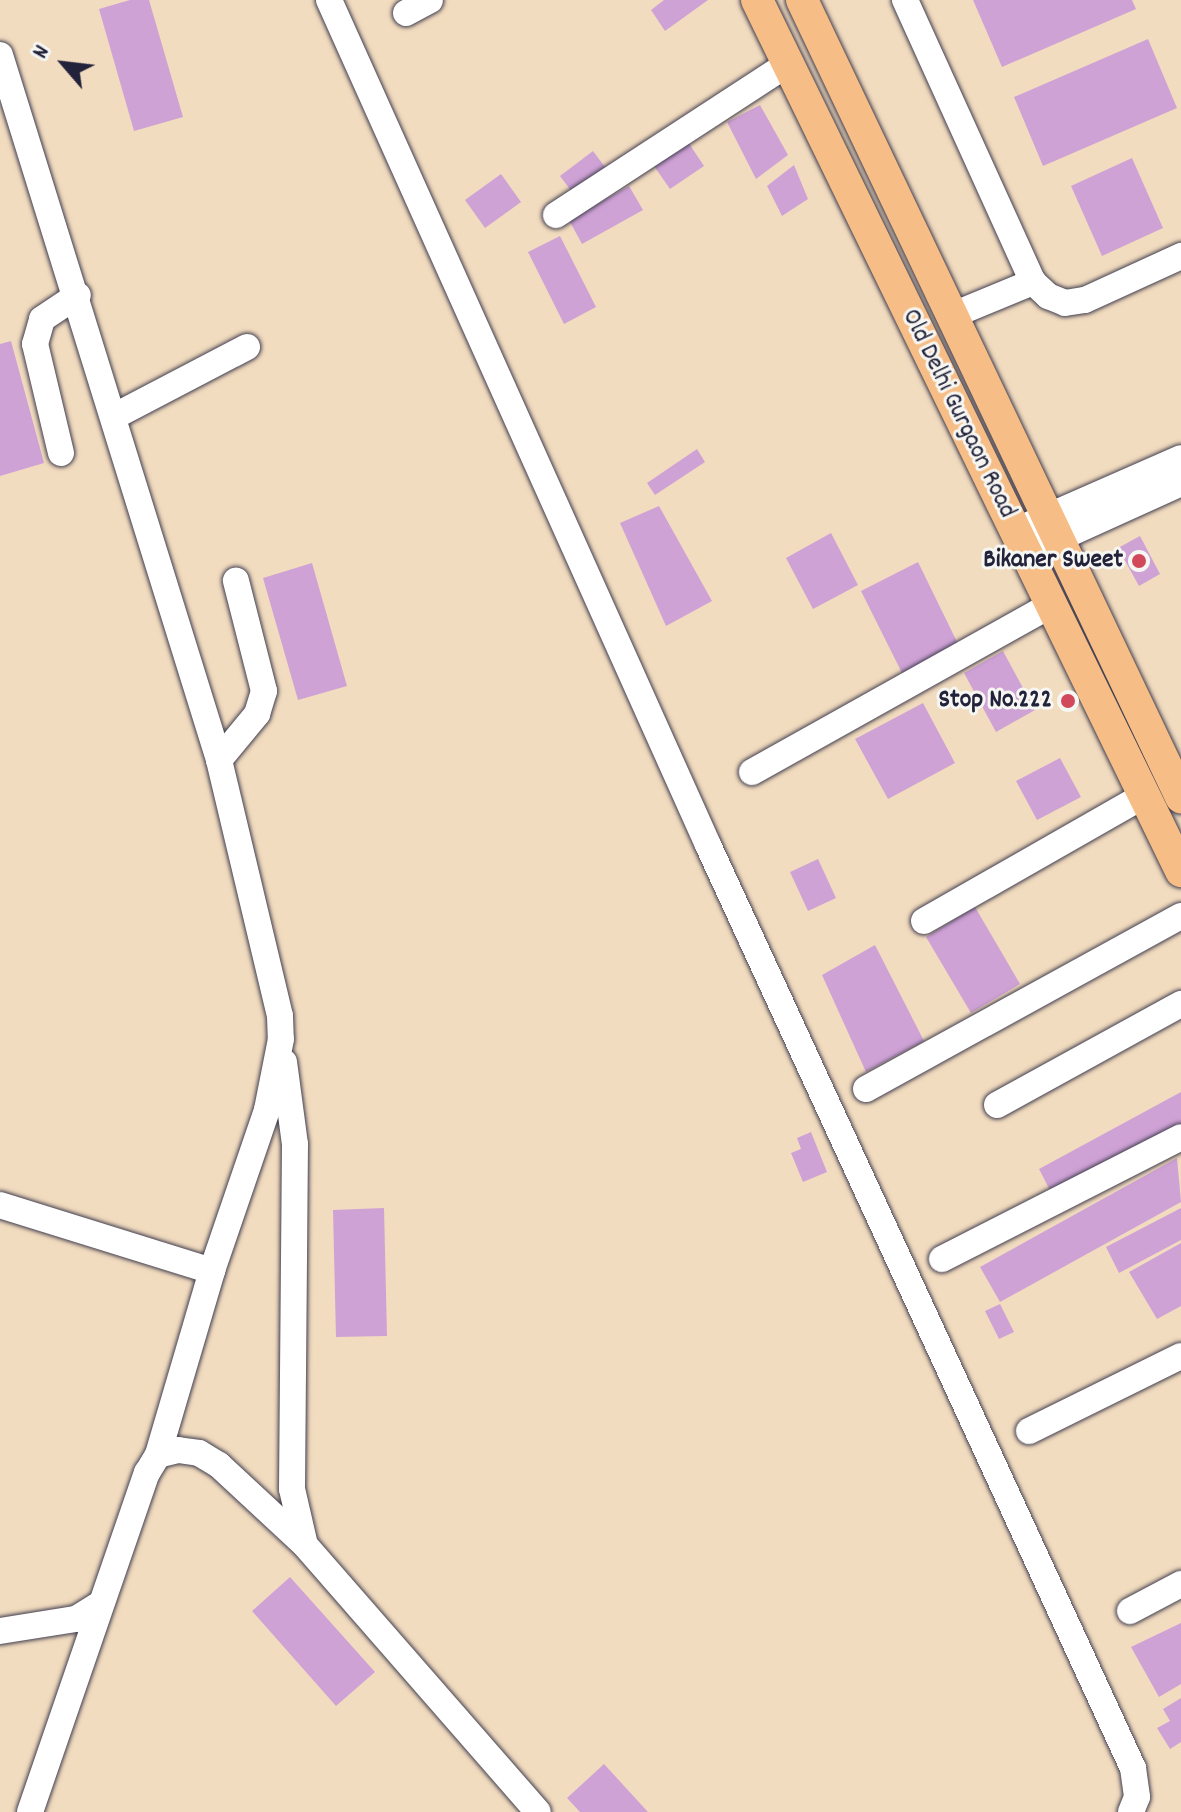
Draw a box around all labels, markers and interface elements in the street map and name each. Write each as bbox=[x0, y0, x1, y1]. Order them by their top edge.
north arrow bbox=[24, 24, 104, 104]
text: N bbox=[26, 40, 59, 65]
street label: Old Delhi Gurgaon Road bbox=[894, 304, 1022, 524]
place label: Bikaner Sweet bbox=[983, 545, 1123, 577]
marker: Bikaner Sweet bbox=[1130, 552, 1148, 570]
place label: Stop No.222 bbox=[939, 685, 1052, 717]
marker: Stop No.222 bbox=[1059, 692, 1077, 710]

